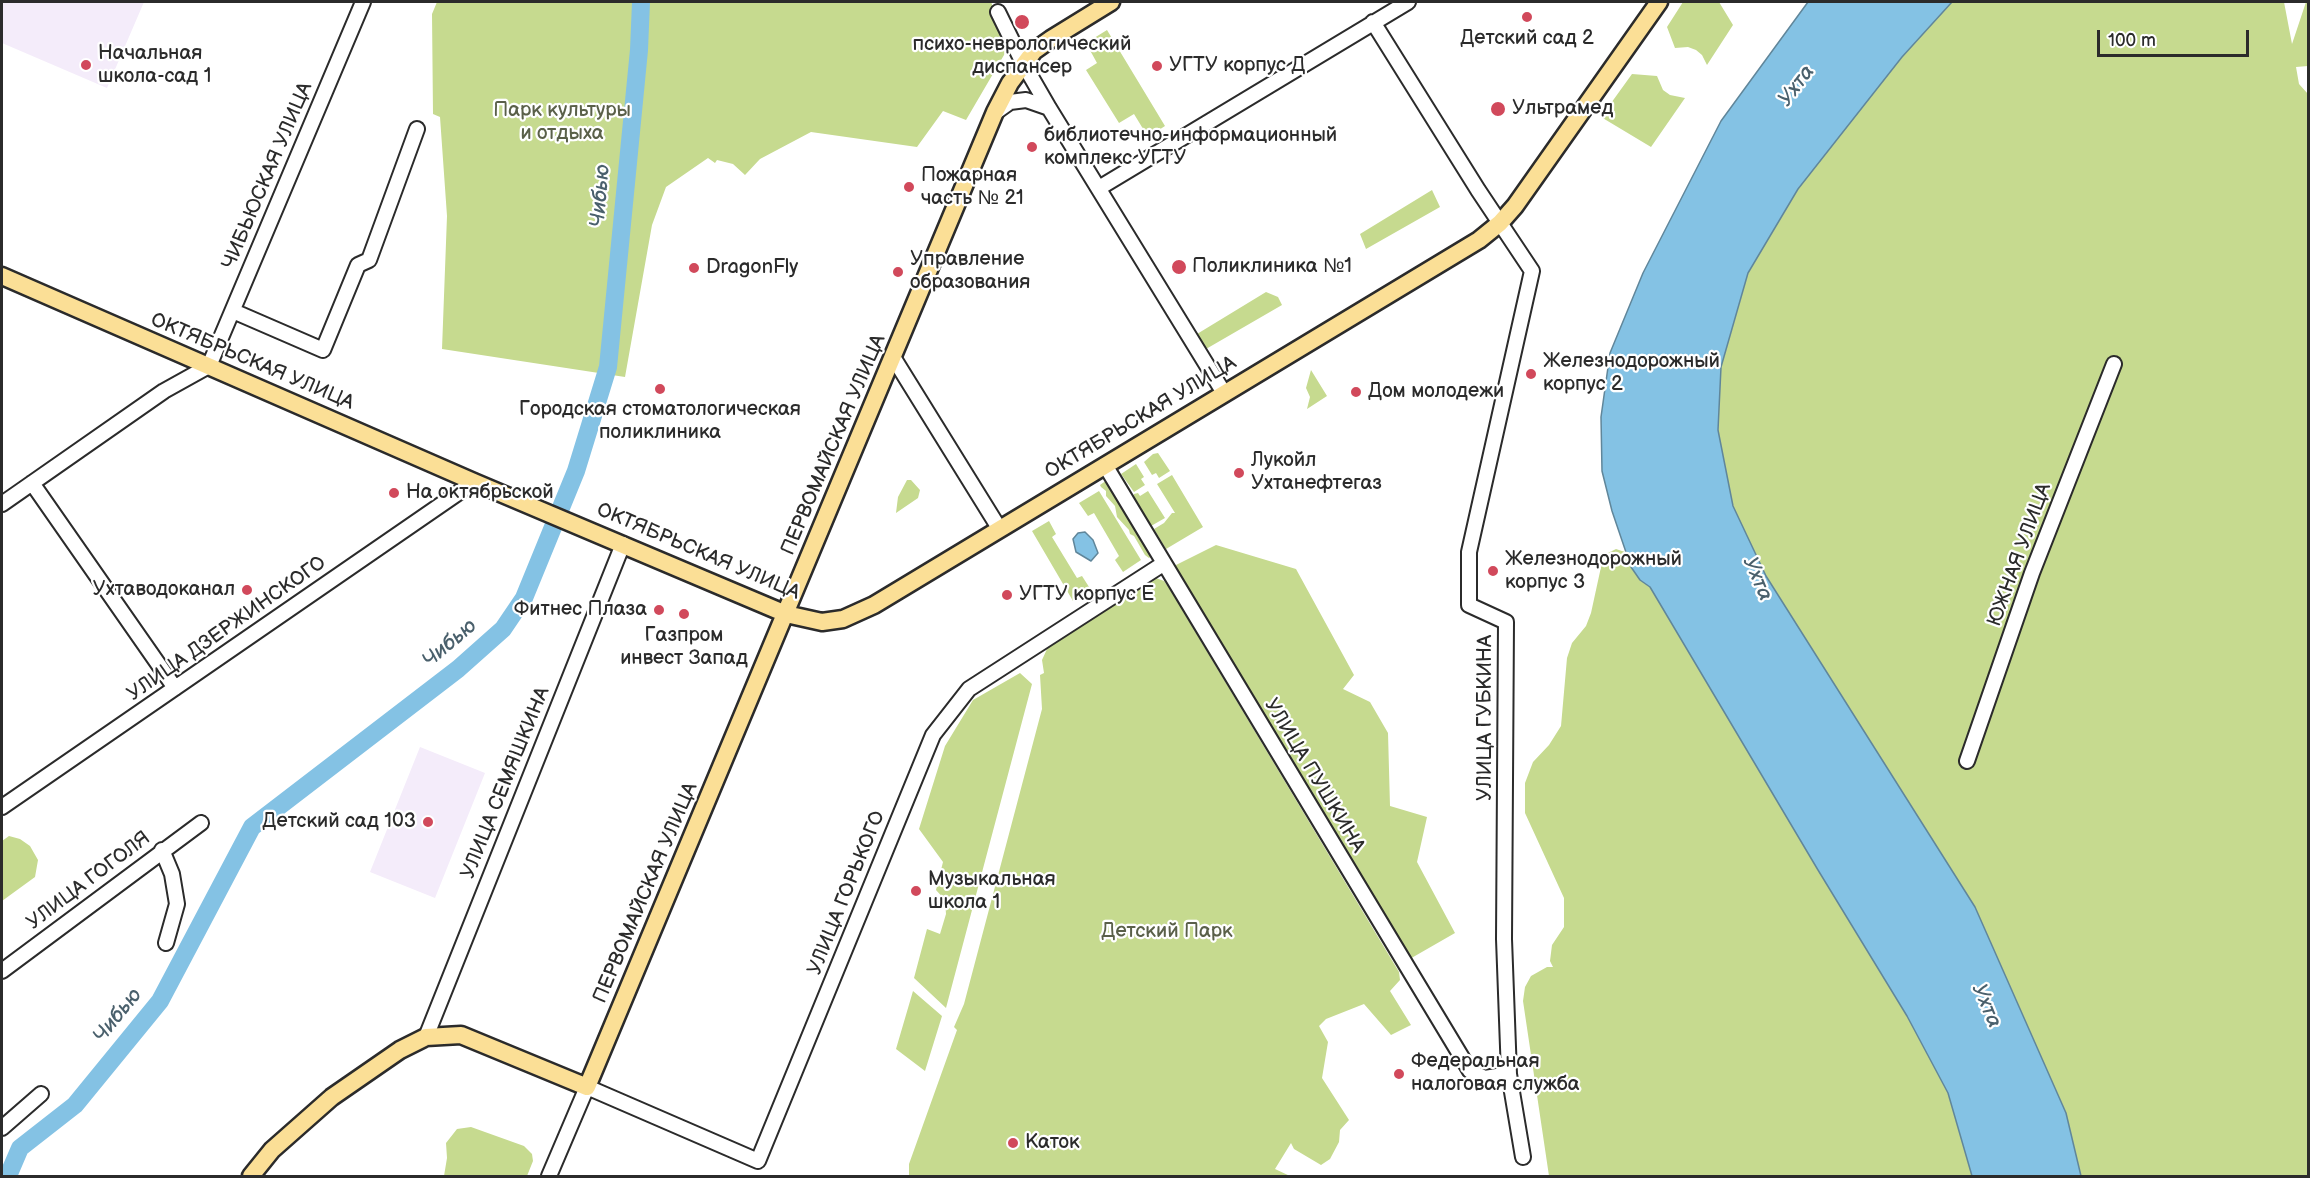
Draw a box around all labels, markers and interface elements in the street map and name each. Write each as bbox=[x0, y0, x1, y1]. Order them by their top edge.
marker: Детский сад 2 bbox=[1520, 10, 1534, 24]
marker: психо-неврологический диспансер bbox=[1013, 13, 1031, 31]
scale bar bbox=[2100, 18, 2252, 56]
place label: Детский сад 2 bbox=[1460, 27, 1594, 51]
text: 100 m bbox=[2108, 30, 2156, 51]
place label: психо-неврологический диспансер bbox=[913, 33, 1131, 80]
place label: Начальная школа-сад 1 bbox=[98, 42, 211, 89]
place label: УГТУ корпус Д bbox=[1169, 54, 1305, 78]
marker: Начальная школа-сад 1 bbox=[79, 58, 93, 72]
marker: УГТУ корпус Д bbox=[1150, 59, 1164, 73]
water label: Ухта bbox=[1773, 60, 1821, 112]
street label: ЧИБЬЮСКАЯ УЛИЦА bbox=[218, 79, 318, 273]
place label: Ультрамед bbox=[1512, 97, 1613, 121]
park label: Парк культуры и отдыха bbox=[493, 99, 631, 146]
marker: Ультрамед bbox=[1489, 100, 1507, 118]
place label: библиотечно-информационный комплекс УГТУ bbox=[1044, 124, 1337, 171]
marker: библиотечно-информационный комплекс УГТУ bbox=[1025, 140, 1039, 154]
water label: Чибью bbox=[586, 163, 616, 229]
place label: Пожарная часть № 21 bbox=[921, 164, 1024, 211]
marker: Пожарная часть № 21 bbox=[902, 180, 916, 194]
place label: Управление образования bbox=[910, 248, 1030, 295]
place label: Поликлиника №1 bbox=[1192, 255, 1352, 279]
place label: DragonFly bbox=[706, 256, 798, 280]
marker: Поликлиника №1 bbox=[1170, 258, 1188, 276]
marker: DragonFly bbox=[687, 261, 701, 275]
marker: Управление образования bbox=[891, 265, 905, 279]
street label: ОКТЯБРЬСКАЯ УЛИЦА bbox=[147, 308, 357, 416]
street label: ПЕРВОМАЙСКАЯ УЛИЦА bbox=[777, 331, 891, 559]
place label: Железнодорожный корпус 2 bbox=[1543, 350, 1720, 397]
street label: ОКТЯБРЬСКАЯ УЛИЦА bbox=[1041, 351, 1241, 485]
marker: Железнодорожный корпус 2 bbox=[1524, 367, 1538, 381]
place label: Дом молодежи bbox=[1368, 380, 1504, 404]
marker: Городская стоматологическая поликлиника bbox=[653, 382, 667, 396]
marker: Дом молодежи bbox=[1349, 385, 1363, 399]
place label: Городская стоматологическая поликлиника bbox=[519, 398, 801, 445]
place label: Лукойл Ухтанефтегаз bbox=[1251, 449, 1382, 496]
marker: Лукойл Ухтанефтегаз bbox=[1232, 466, 1246, 480]
street label: ЮЖНАЯ УЛИЦА bbox=[1983, 480, 2057, 630]
place label: На октябрьской bbox=[406, 481, 554, 505]
marker: На октябрьской bbox=[387, 486, 401, 500]
street label: ОКТЯБРЬСКАЯ УЛИЦА bbox=[593, 498, 803, 606]
place label: Железнодорожный корпус 3 bbox=[1505, 548, 1682, 595]
street label: УЛИЦА ДЗЕРЖИНСКОГО bbox=[123, 551, 331, 707]
water label: Ухта bbox=[1737, 553, 1777, 605]
marker: Железнодорожный корпус 3 bbox=[1486, 564, 1500, 578]
place label: Ухтаводоканал bbox=[93, 578, 235, 602]
marker: Ухтаводоканал bbox=[240, 583, 254, 597]
place label: УГТУ корпус Е bbox=[1019, 583, 1154, 607]
marker: УГТУ корпус Е bbox=[1000, 588, 1014, 602]
place label: Фитнес Плаза bbox=[514, 598, 647, 622]
marker: Фитнес Плаза bbox=[652, 603, 666, 617]
marker: Газпром инвест Запад bbox=[677, 607, 691, 621]
water label: Чибью bbox=[418, 614, 482, 674]
place label: Газпром инвест Запад bbox=[620, 624, 748, 671]
street label: УЛИЦА ГУБКИНА bbox=[1474, 635, 1498, 801]
street label: УЛИЦА СЕМЯШКИНА bbox=[457, 684, 555, 882]
street label: УЛИЦА ПУШКИНА bbox=[1259, 695, 1369, 857]
street label: ПЕРВОМАЙСКАЯ УЛИЦА bbox=[589, 779, 703, 1007]
street label: УЛИЦА ГОРЬКОГО bbox=[803, 807, 891, 979]
place label: Детский сад 103 bbox=[262, 810, 416, 834]
marker: Детский сад 103 bbox=[421, 815, 435, 829]
street label: УЛИЦА ГОГОЛЯ bbox=[23, 827, 155, 935]
place label: Музыкальная школа 1 bbox=[928, 868, 1056, 915]
marker: Музыкальная школа 1 bbox=[909, 884, 923, 898]
park label: Детский Парк bbox=[1101, 920, 1233, 944]
water label: Ухта bbox=[1966, 980, 2006, 1032]
water label: Чибью bbox=[88, 983, 148, 1049]
place label: Федеральная налоговая служба bbox=[1411, 1050, 1580, 1097]
marker: Федеральная налоговая служба bbox=[1392, 1067, 1406, 1081]
place label: Каток bbox=[1025, 1131, 1080, 1155]
marker: Каток bbox=[1006, 1136, 1020, 1150]

